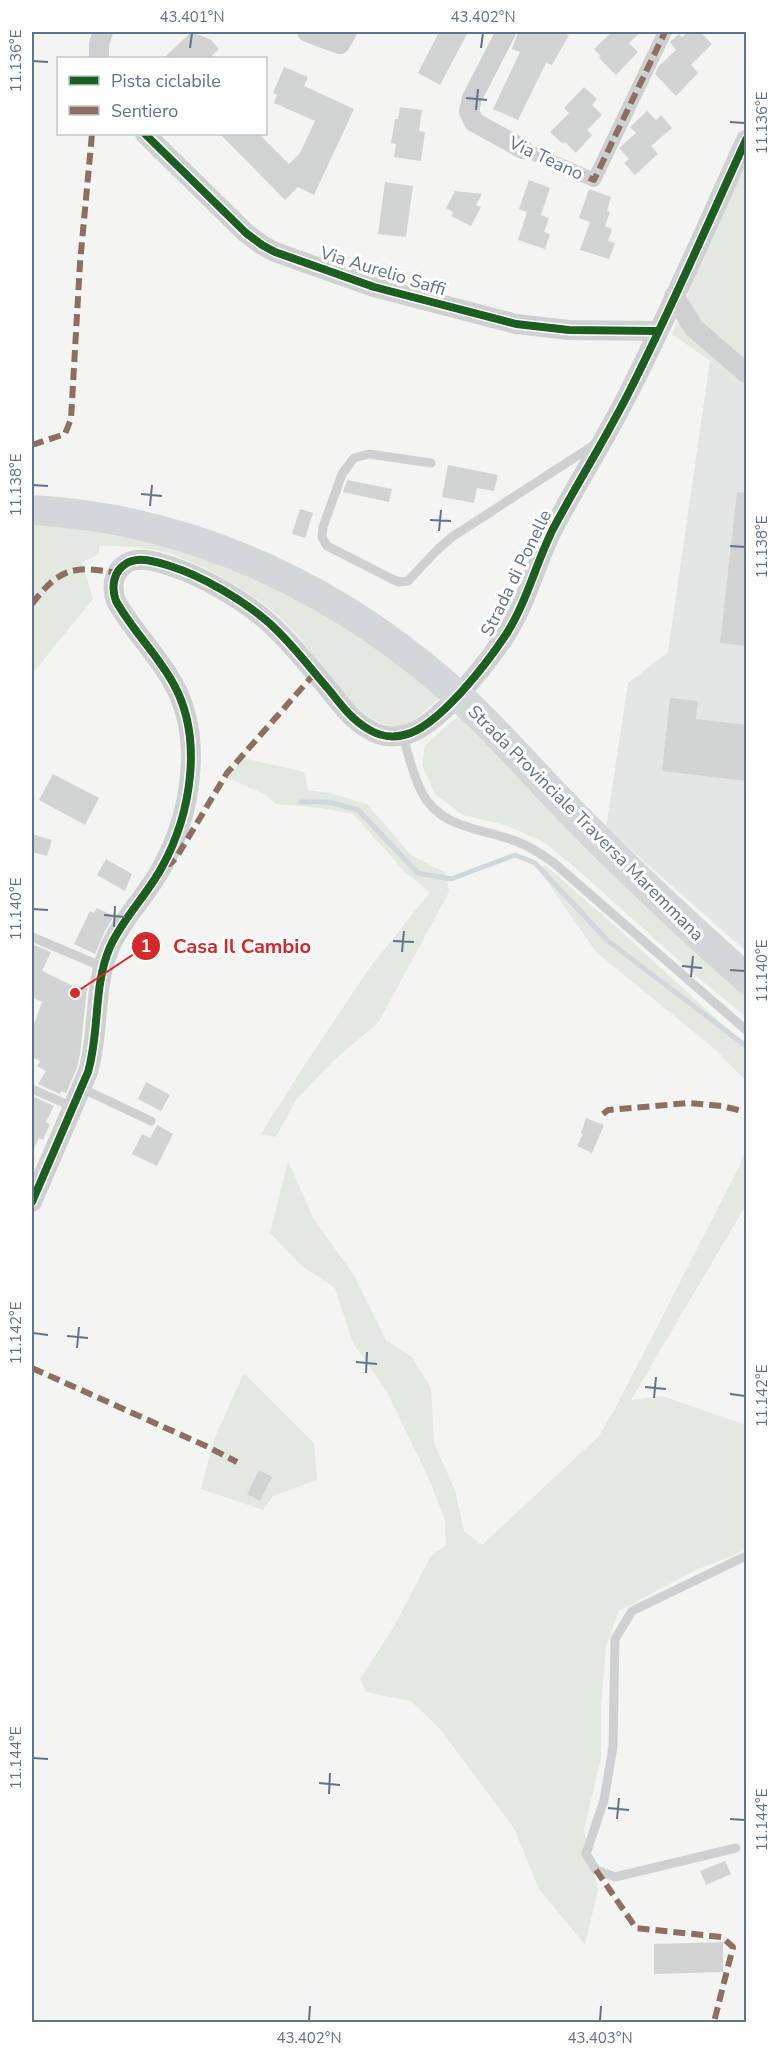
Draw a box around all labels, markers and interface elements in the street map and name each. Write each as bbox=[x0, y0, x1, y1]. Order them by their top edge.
text: 43.401°N bbox=[159, 7, 225, 27]
text: 43.402°N bbox=[450, 7, 516, 27]
text: 11.136°E bbox=[6, 30, 26, 92]
legend bbox=[57, 57, 267, 135]
text: Pista ciclabile bbox=[111, 69, 221, 93]
text: 11.136°E bbox=[752, 92, 772, 154]
text: Sentiero bbox=[111, 99, 178, 123]
street label: Via Teano bbox=[504, 130, 587, 186]
street label: Via Aurelio Saffi bbox=[316, 240, 449, 302]
text: 11.138°E bbox=[6, 454, 26, 516]
street label: Strada di Ponelle bbox=[475, 506, 557, 640]
text: 11.138°E bbox=[752, 516, 772, 578]
street label: Strada Provinciale Traversa Maremmana bbox=[463, 700, 709, 946]
text: 11.140°E bbox=[6, 878, 26, 940]
callout: Casa Il Cambio bbox=[131, 927, 323, 965]
text: Casa Il Cambio bbox=[173, 933, 311, 960]
text: 1 bbox=[141, 934, 151, 958]
text: 11.140°E bbox=[752, 940, 772, 1002]
text: 11.142°E bbox=[6, 1302, 26, 1364]
text: 11.142°E bbox=[752, 1365, 772, 1427]
text: 11.144°E bbox=[6, 1727, 26, 1789]
text: 11.144°E bbox=[752, 1789, 772, 1851]
text: 43.402°N bbox=[276, 2028, 342, 2048]
text: 43.403°N bbox=[567, 2028, 633, 2048]

